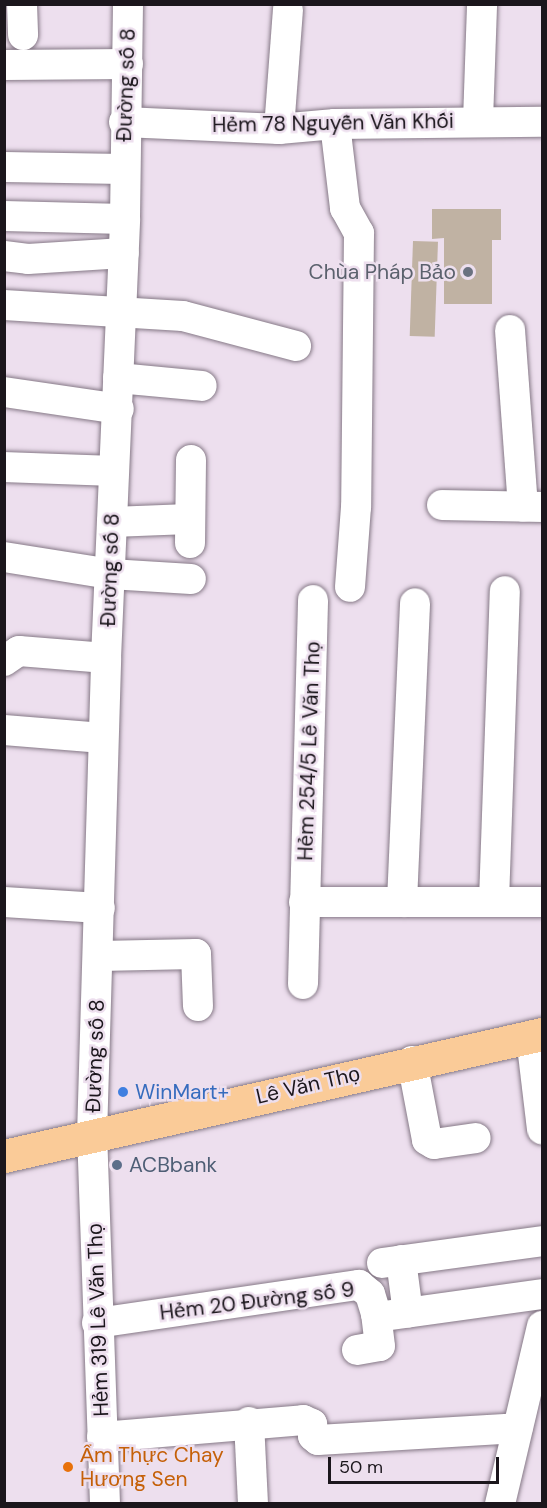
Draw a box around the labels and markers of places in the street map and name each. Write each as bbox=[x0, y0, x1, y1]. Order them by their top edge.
place label: Chùa Pháp Bảo bbox=[309, 259, 456, 285]
marker: Chùa Pháp Bảo bbox=[461, 265, 475, 279]
place label: WinMart+ bbox=[135, 1079, 229, 1105]
marker: WinMart+ bbox=[116, 1085, 130, 1099]
place label: ACBbank bbox=[129, 1152, 217, 1178]
marker: ACBbank bbox=[110, 1158, 124, 1172]
place label: Ẩm Thực Chay Hương Sen bbox=[80, 1442, 224, 1492]
marker: Ẩm Thực Chay Hương Sen bbox=[61, 1460, 75, 1474]

